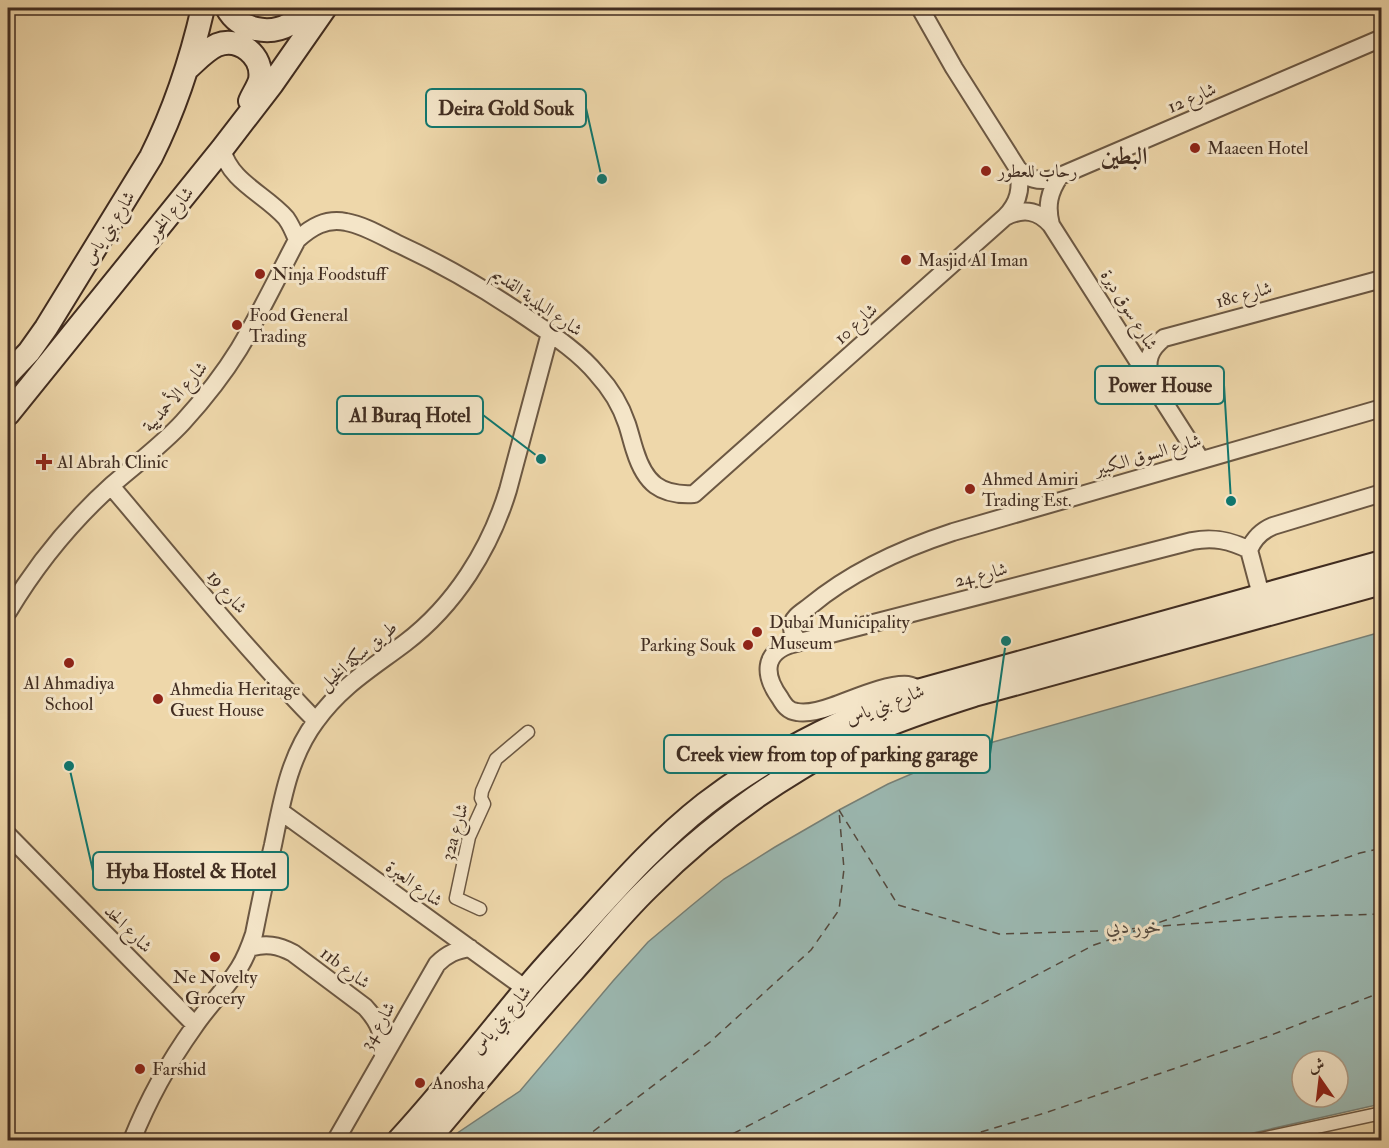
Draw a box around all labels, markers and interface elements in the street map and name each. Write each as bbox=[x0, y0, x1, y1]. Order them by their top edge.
street label: شارع 12 bbox=[1164, 78, 1221, 121]
callout: Deira Gold Souk bbox=[426, 89, 586, 127]
text: Deira Gold Souk bbox=[438, 96, 574, 121]
place label: Maaeen Hotel bbox=[1207, 137, 1309, 160]
district label: البطين bbox=[1101, 141, 1147, 172]
marker: Maaeen Hotel bbox=[1188, 141, 1202, 155]
place label: رحاب للعطور bbox=[996, 160, 1077, 183]
marker: رحاب للعطور bbox=[979, 164, 993, 178]
street label: شارع الخور bbox=[140, 182, 201, 249]
street label: شارع بني ياس bbox=[77, 187, 144, 271]
place label: Masjid Al Iman bbox=[918, 249, 1028, 272]
marker: Masjid Al Iman bbox=[899, 253, 913, 267]
street label: شارع البلدية القديم bbox=[485, 262, 587, 345]
place label: Ninja Foodstuff bbox=[272, 263, 389, 286]
street label: شارع سوق ديرة bbox=[1093, 265, 1163, 356]
marker: Ninja Foodstuff bbox=[253, 267, 267, 281]
street label: 18c شارع bbox=[1213, 276, 1275, 316]
street label: شارع 10 bbox=[829, 299, 885, 352]
place label: Food General Trading bbox=[249, 304, 348, 348]
marker: Food General Trading bbox=[230, 318, 244, 332]
street label: شارع الأحمديية bbox=[136, 356, 215, 439]
callout: Power House bbox=[1095, 366, 1224, 404]
text: Power House bbox=[1108, 373, 1213, 398]
callout: Al Buraq Hotel bbox=[337, 396, 483, 434]
text: Al Buraq Hotel bbox=[348, 403, 472, 429]
street label: شارع السوق الكبير bbox=[1090, 429, 1205, 485]
place label: Al Abrah Clinic bbox=[56, 451, 168, 474]
marker: Al Abrah Clinic bbox=[35, 453, 53, 471]
place label: Ahmed Amiri Trading Est. bbox=[981, 468, 1079, 512]
marker: Ahmed Amiri Trading Est. bbox=[963, 482, 977, 496]
street label: شارع 24 bbox=[952, 557, 1011, 596]
street label: شارع 19 bbox=[200, 565, 252, 621]
place label: Dubai Municipality Museum bbox=[769, 611, 911, 655]
street label: طريق سكة الخيل bbox=[314, 616, 403, 697]
marker: Dubai Municipality Museum bbox=[750, 625, 764, 639]
place label: Parking Souk bbox=[640, 634, 736, 657]
marker: Parking Souk bbox=[741, 638, 755, 652]
marker: Al Ahmadiya School bbox=[62, 656, 76, 670]
place label: Al Ahmadiya School bbox=[23, 672, 115, 716]
place label: Ahmedia Heritage Guest House bbox=[169, 678, 301, 722]
street label: شارع بني ياس bbox=[842, 679, 929, 734]
marker: Ahmedia Heritage Guest House bbox=[151, 692, 165, 706]
callout: Creek view from top of parking garage bbox=[664, 735, 990, 773]
text: Creek view from top of parking garage bbox=[676, 742, 979, 768]
street label: 32a شارع bbox=[436, 801, 477, 864]
callout: Hyba Hostel & Hotel bbox=[93, 852, 288, 890]
street label: شارع العبرة bbox=[379, 856, 447, 915]
text: Hyba Hostel & Hotel bbox=[106, 859, 277, 885]
street label: شارع الحد bbox=[97, 900, 157, 960]
water label: خور دبي bbox=[1106, 914, 1162, 942]
street label: 11b شارع bbox=[314, 942, 375, 997]
marker: Ne Novelty Grocery bbox=[208, 950, 222, 964]
place label: Ne Novelty Grocery bbox=[173, 966, 258, 1010]
street label: شارع بني ياس bbox=[466, 981, 539, 1062]
street label: شارع 34 bbox=[355, 998, 403, 1056]
north arrow bbox=[1290, 1049, 1350, 1109]
text: ش bbox=[1306, 1054, 1327, 1077]
place label: Farshid bbox=[152, 1058, 206, 1081]
marker: Farshid bbox=[133, 1062, 147, 1076]
place label: Anosha bbox=[431, 1072, 485, 1095]
marker: Anosha bbox=[413, 1076, 427, 1090]

